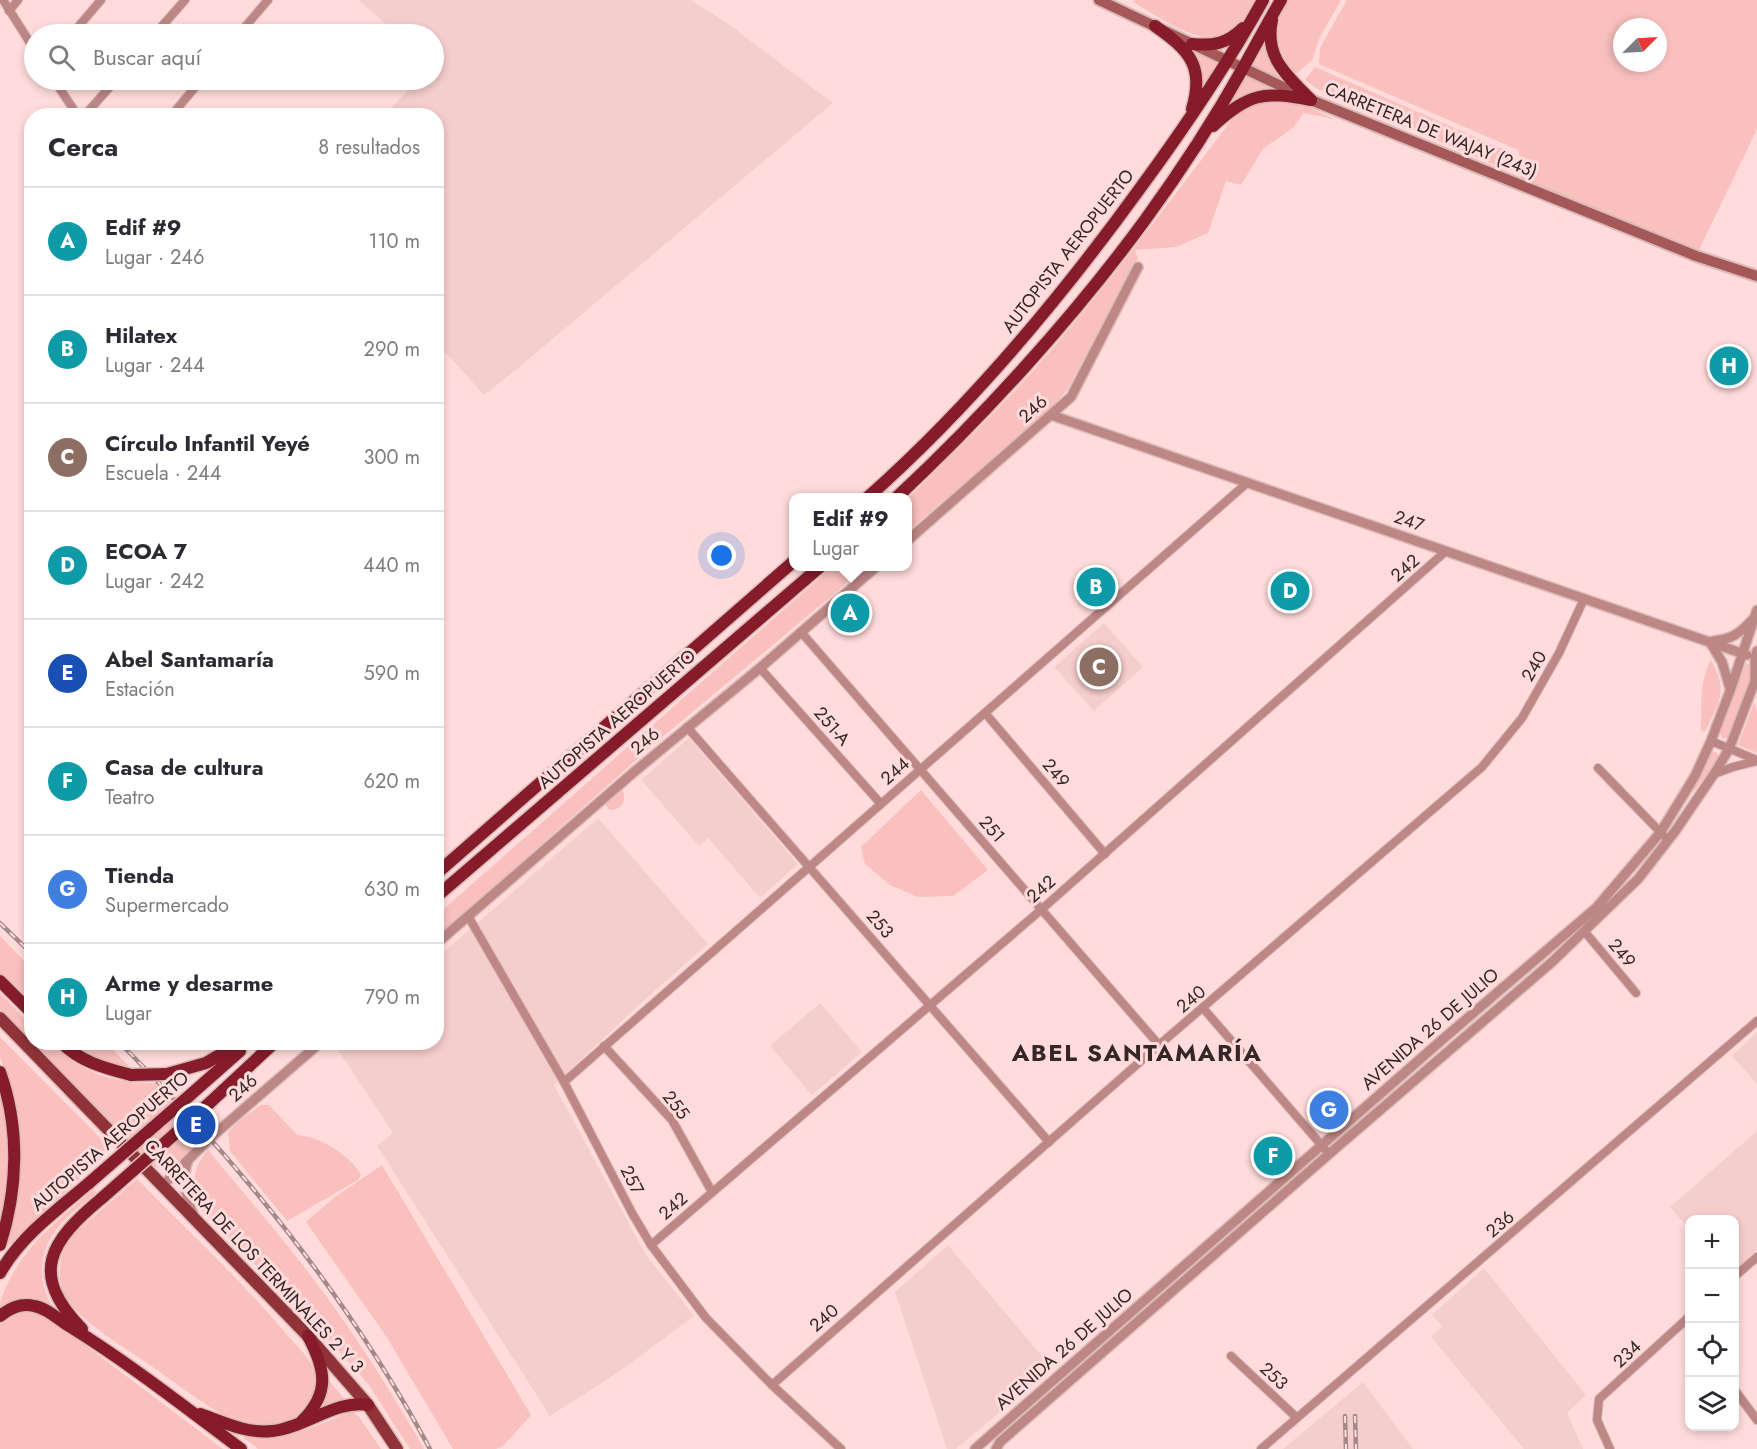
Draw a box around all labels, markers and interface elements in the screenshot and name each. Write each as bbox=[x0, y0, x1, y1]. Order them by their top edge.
north arrow bbox=[1613, 18, 1667, 72]
search box bbox=[24, 24, 444, 90]
icon: search bbox=[45, 41, 78, 74]
text: Buscar aquí bbox=[93, 41, 201, 73]
street label: CARRETERA DE WAJAY (243) bbox=[1321, 75, 1541, 185]
text: Cerca bbox=[48, 128, 118, 166]
text: 8 resultados bbox=[318, 133, 420, 162]
street label: AUTOPISTA AEROPUERTO bbox=[996, 164, 1140, 338]
text: Edif #9 bbox=[105, 211, 181, 243]
text: A bbox=[60, 227, 75, 256]
text: 110 m bbox=[368, 227, 420, 256]
text: Lugar · 246 bbox=[105, 243, 205, 272]
text: Hilatex bbox=[105, 319, 177, 351]
text: B bbox=[61, 335, 74, 364]
text: 290 m bbox=[364, 335, 420, 364]
pin: H bbox=[1710, 344, 1748, 388]
text: Lugar · 244 bbox=[105, 351, 205, 380]
street label: 246 bbox=[1013, 389, 1053, 429]
text: Círculo Infantil Yeyé bbox=[105, 427, 310, 459]
text: C bbox=[60, 443, 75, 472]
text: 300 m bbox=[363, 443, 420, 472]
text: Escuela · 244 bbox=[105, 459, 221, 488]
popup bbox=[789, 493, 912, 571]
text: Edif #9 bbox=[812, 502, 889, 534]
street label: 247 bbox=[1390, 504, 1428, 538]
text: Lugar bbox=[812, 534, 859, 563]
text: ECOA 7 bbox=[105, 535, 187, 567]
your location bbox=[707, 541, 736, 570]
street label: 242 bbox=[1385, 548, 1425, 588]
text: D bbox=[60, 551, 75, 580]
text: 440 m bbox=[363, 551, 420, 580]
pin: B bbox=[1076, 564, 1116, 610]
text: Lugar · 242 bbox=[105, 567, 204, 596]
pin: D bbox=[1270, 568, 1310, 614]
pin: A bbox=[830, 590, 870, 636]
text: Abel Santamaría bbox=[105, 643, 274, 675]
street label: AUTOPISTA AEROPUERTO bbox=[532, 643, 702, 795]
pin: C bbox=[1080, 644, 1118, 690]
street label: 240 bbox=[1515, 646, 1553, 686]
text: E bbox=[61, 659, 74, 688]
text: 590 m bbox=[364, 659, 420, 688]
text: Estación bbox=[105, 675, 175, 704]
street label: 251-A bbox=[808, 701, 856, 751]
street label: 246 bbox=[625, 721, 665, 761]
text: Casa de cultura bbox=[105, 751, 264, 783]
street label: 244 bbox=[875, 751, 915, 791]
street label: 249 bbox=[1036, 753, 1076, 793]
text: F bbox=[62, 767, 73, 796]
text: 620 m bbox=[364, 767, 420, 796]
text: Teatro bbox=[105, 783, 155, 812]
street label: 251 bbox=[973, 810, 1011, 848]
text: Tienda bbox=[105, 859, 174, 891]
street label: 242 bbox=[1021, 869, 1061, 909]
text: G bbox=[59, 875, 76, 904]
text: 630 m bbox=[364, 875, 420, 904]
text: Supermercado bbox=[105, 891, 229, 920]
street label: 253 bbox=[860, 904, 900, 944]
street label: 249 bbox=[1602, 933, 1642, 973]
street label: AVENIDA 26 DE JULIO bbox=[1355, 962, 1505, 1096]
text: Arme y desarme bbox=[105, 967, 273, 999]
street label: 240 bbox=[1171, 979, 1212, 1019]
text: H bbox=[60, 983, 75, 1012]
text: 790 m bbox=[364, 983, 420, 1012]
text: Lugar bbox=[105, 999, 152, 1028]
district label: ABEL SANTAMARÍA bbox=[1011, 1035, 1262, 1070]
street label: AUTOPISTA AEROPUERTO bbox=[25, 1065, 195, 1217]
street label: 246 bbox=[223, 1068, 263, 1108]
street label: 255 bbox=[656, 1085, 696, 1125]
pin: G bbox=[1310, 1088, 1348, 1132]
pin: E bbox=[176, 1102, 216, 1148]
street label: CARRETERA DE LOS TERMINALES 2 Y 3 bbox=[138, 1133, 370, 1379]
pin: F bbox=[1254, 1134, 1292, 1178]
street label: 257 bbox=[614, 1161, 651, 1200]
street label: 242 bbox=[653, 1186, 693, 1226]
street label: 236 bbox=[1480, 1204, 1520, 1244]
map controls bbox=[1685, 1215, 1739, 1431]
button: + bbox=[1685, 1215, 1739, 1269]
button: − bbox=[1685, 1269, 1739, 1323]
street label: AVENIDA 26 DE JULIO bbox=[989, 1282, 1139, 1416]
street label: 240 bbox=[804, 1298, 845, 1338]
button: locate bbox=[1685, 1323, 1739, 1377]
street label: 234 bbox=[1607, 1334, 1647, 1374]
street label: 253 bbox=[1254, 1356, 1294, 1396]
button: layers bbox=[1685, 1377, 1739, 1431]

